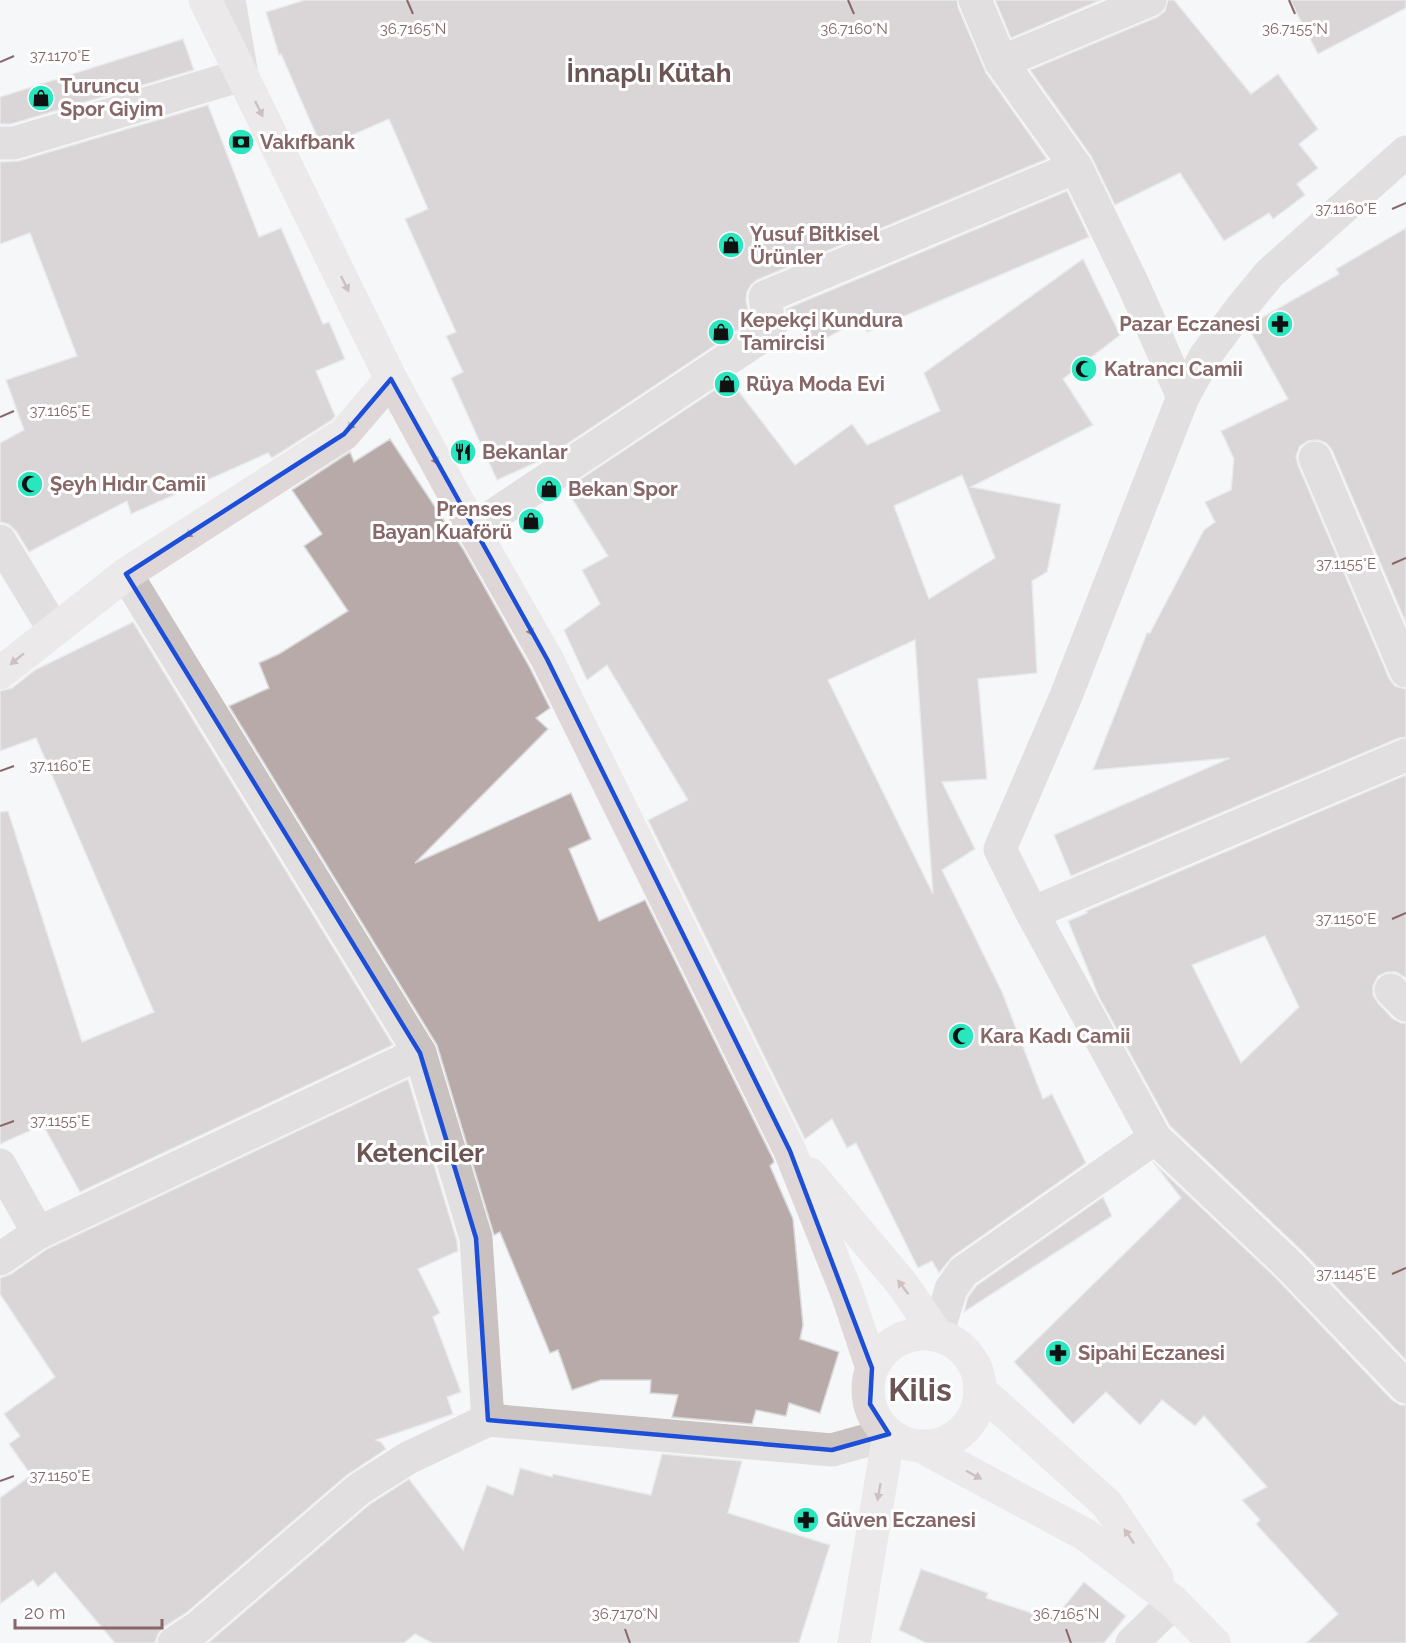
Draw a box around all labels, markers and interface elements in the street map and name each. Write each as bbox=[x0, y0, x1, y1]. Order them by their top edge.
text: 36.7165°N bbox=[380, 20, 446, 38]
text: 36.7160°N bbox=[820, 20, 888, 38]
text: 36.7155°N bbox=[1262, 20, 1328, 38]
text: 37.1170°E bbox=[30, 47, 90, 65]
district label: İnnaplı Kütah bbox=[567, 58, 731, 88]
place label: Turuncu Spor Giyim bbox=[60, 74, 163, 121]
shop icon: Turuncu Spor Giyim bbox=[26, 83, 56, 113]
one-way arrow bbox=[254, 101, 263, 118]
bank icon: Vakıfbank bbox=[226, 127, 256, 157]
place label: Vakıfbank bbox=[260, 130, 356, 154]
text: 37.1160°E bbox=[1315, 200, 1377, 218]
place label: Yusuf Bitkisel Ürünler bbox=[750, 222, 880, 269]
shop icon: Yusuf Bitkisel Ürünler bbox=[716, 230, 746, 260]
one-way arrow bbox=[340, 276, 349, 293]
place label: Kepekçi Kundura Tamircisi bbox=[740, 308, 903, 355]
pharmacy icon: Pazar Eczanesi bbox=[1265, 309, 1295, 339]
place label: Pazar Eczanesi bbox=[1119, 312, 1260, 336]
shop icon: Kepekçi Kundura Tamircisi bbox=[706, 317, 736, 347]
mosque icon: Katrancı Camii bbox=[1069, 354, 1099, 384]
place label: Katrancı Camii bbox=[1104, 357, 1243, 381]
shop icon: Rüya Moda Evi bbox=[712, 369, 742, 399]
place label: Rüya Moda Evi bbox=[746, 372, 885, 396]
text: 37.1165°E bbox=[30, 402, 91, 420]
one-way arrow bbox=[346, 416, 360, 431]
restaurant icon: Bekanlar bbox=[448, 437, 478, 467]
place label: Bekanlar bbox=[482, 440, 568, 464]
one-way arrow bbox=[429, 449, 439, 466]
mosque icon: Şeyh Hıdır Camii bbox=[15, 469, 45, 499]
place label: Şeyh Hıdır Camii bbox=[50, 472, 206, 496]
shop icon: Bekan Spor bbox=[534, 474, 564, 504]
place label: Bekan Spor bbox=[568, 477, 678, 501]
place label: Prenses Bayan Kuaförü bbox=[372, 497, 512, 544]
shop icon: Prenses Bayan Kuaförü bbox=[516, 506, 546, 536]
one-way arrow bbox=[184, 526, 200, 537]
text: 37.1155°E bbox=[1316, 555, 1376, 573]
one-way arrow bbox=[524, 620, 534, 637]
one-way arrow bbox=[10, 652, 25, 665]
text: 37.1160°E bbox=[29, 757, 91, 775]
text: 37.1150°E bbox=[1316, 910, 1376, 928]
mosque icon: Kara Kadı Camii bbox=[946, 1021, 976, 1051]
place label: Kara Kadı Camii bbox=[980, 1024, 1130, 1048]
text: 37.1155°E bbox=[30, 1112, 90, 1130]
district label: Ketenciler bbox=[356, 1138, 484, 1168]
text: 37.1145°E bbox=[1316, 1265, 1376, 1283]
one-way arrow bbox=[898, 1279, 910, 1294]
pharmacy icon: Sipahi Eczanesi bbox=[1043, 1338, 1073, 1368]
place label: Sipahi Eczanesi bbox=[1078, 1341, 1225, 1365]
district label: Kilis bbox=[888, 1371, 952, 1408]
text: 37.1150°E bbox=[30, 1467, 90, 1485]
one-way arrow bbox=[966, 1470, 983, 1480]
one-way arrow bbox=[875, 1483, 884, 1502]
pharmacy icon: Güven Eczanesi bbox=[791, 1505, 821, 1535]
place label: Güven Eczanesi bbox=[826, 1508, 976, 1532]
one-way arrow bbox=[1123, 1529, 1135, 1545]
scale bar bbox=[15, 1592, 162, 1630]
text: 20 m bbox=[24, 1602, 66, 1623]
text: 36.7170°N bbox=[592, 1605, 658, 1623]
text: 36.7165°N bbox=[1033, 1605, 1099, 1623]

